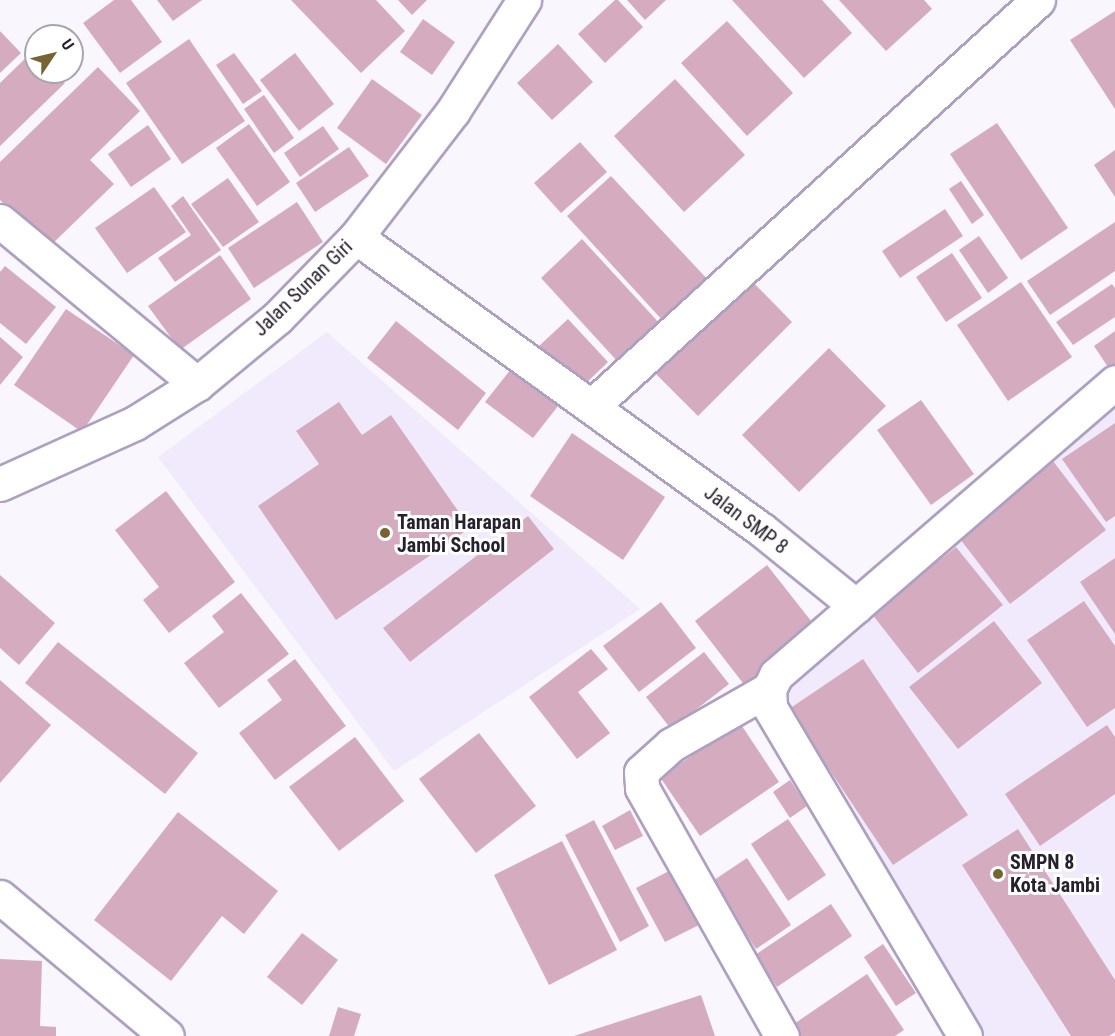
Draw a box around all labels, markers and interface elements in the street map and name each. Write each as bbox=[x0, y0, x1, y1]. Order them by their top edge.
north arrow bbox=[24, 24, 84, 84]
text: U bbox=[57, 35, 78, 54]
street label: Jalan Sunan Giri bbox=[248, 235, 358, 341]
street label: Jalan SMP 8 bbox=[699, 481, 793, 559]
place label: Taman Harapan Jambi School bbox=[397, 510, 521, 557]
marker: Taman Harapan Jambi School bbox=[378, 526, 392, 540]
place label: SMPN 8 Kota Jambi bbox=[1010, 850, 1100, 897]
marker: SMPN 8 Kota Jambi bbox=[991, 867, 1005, 881]

